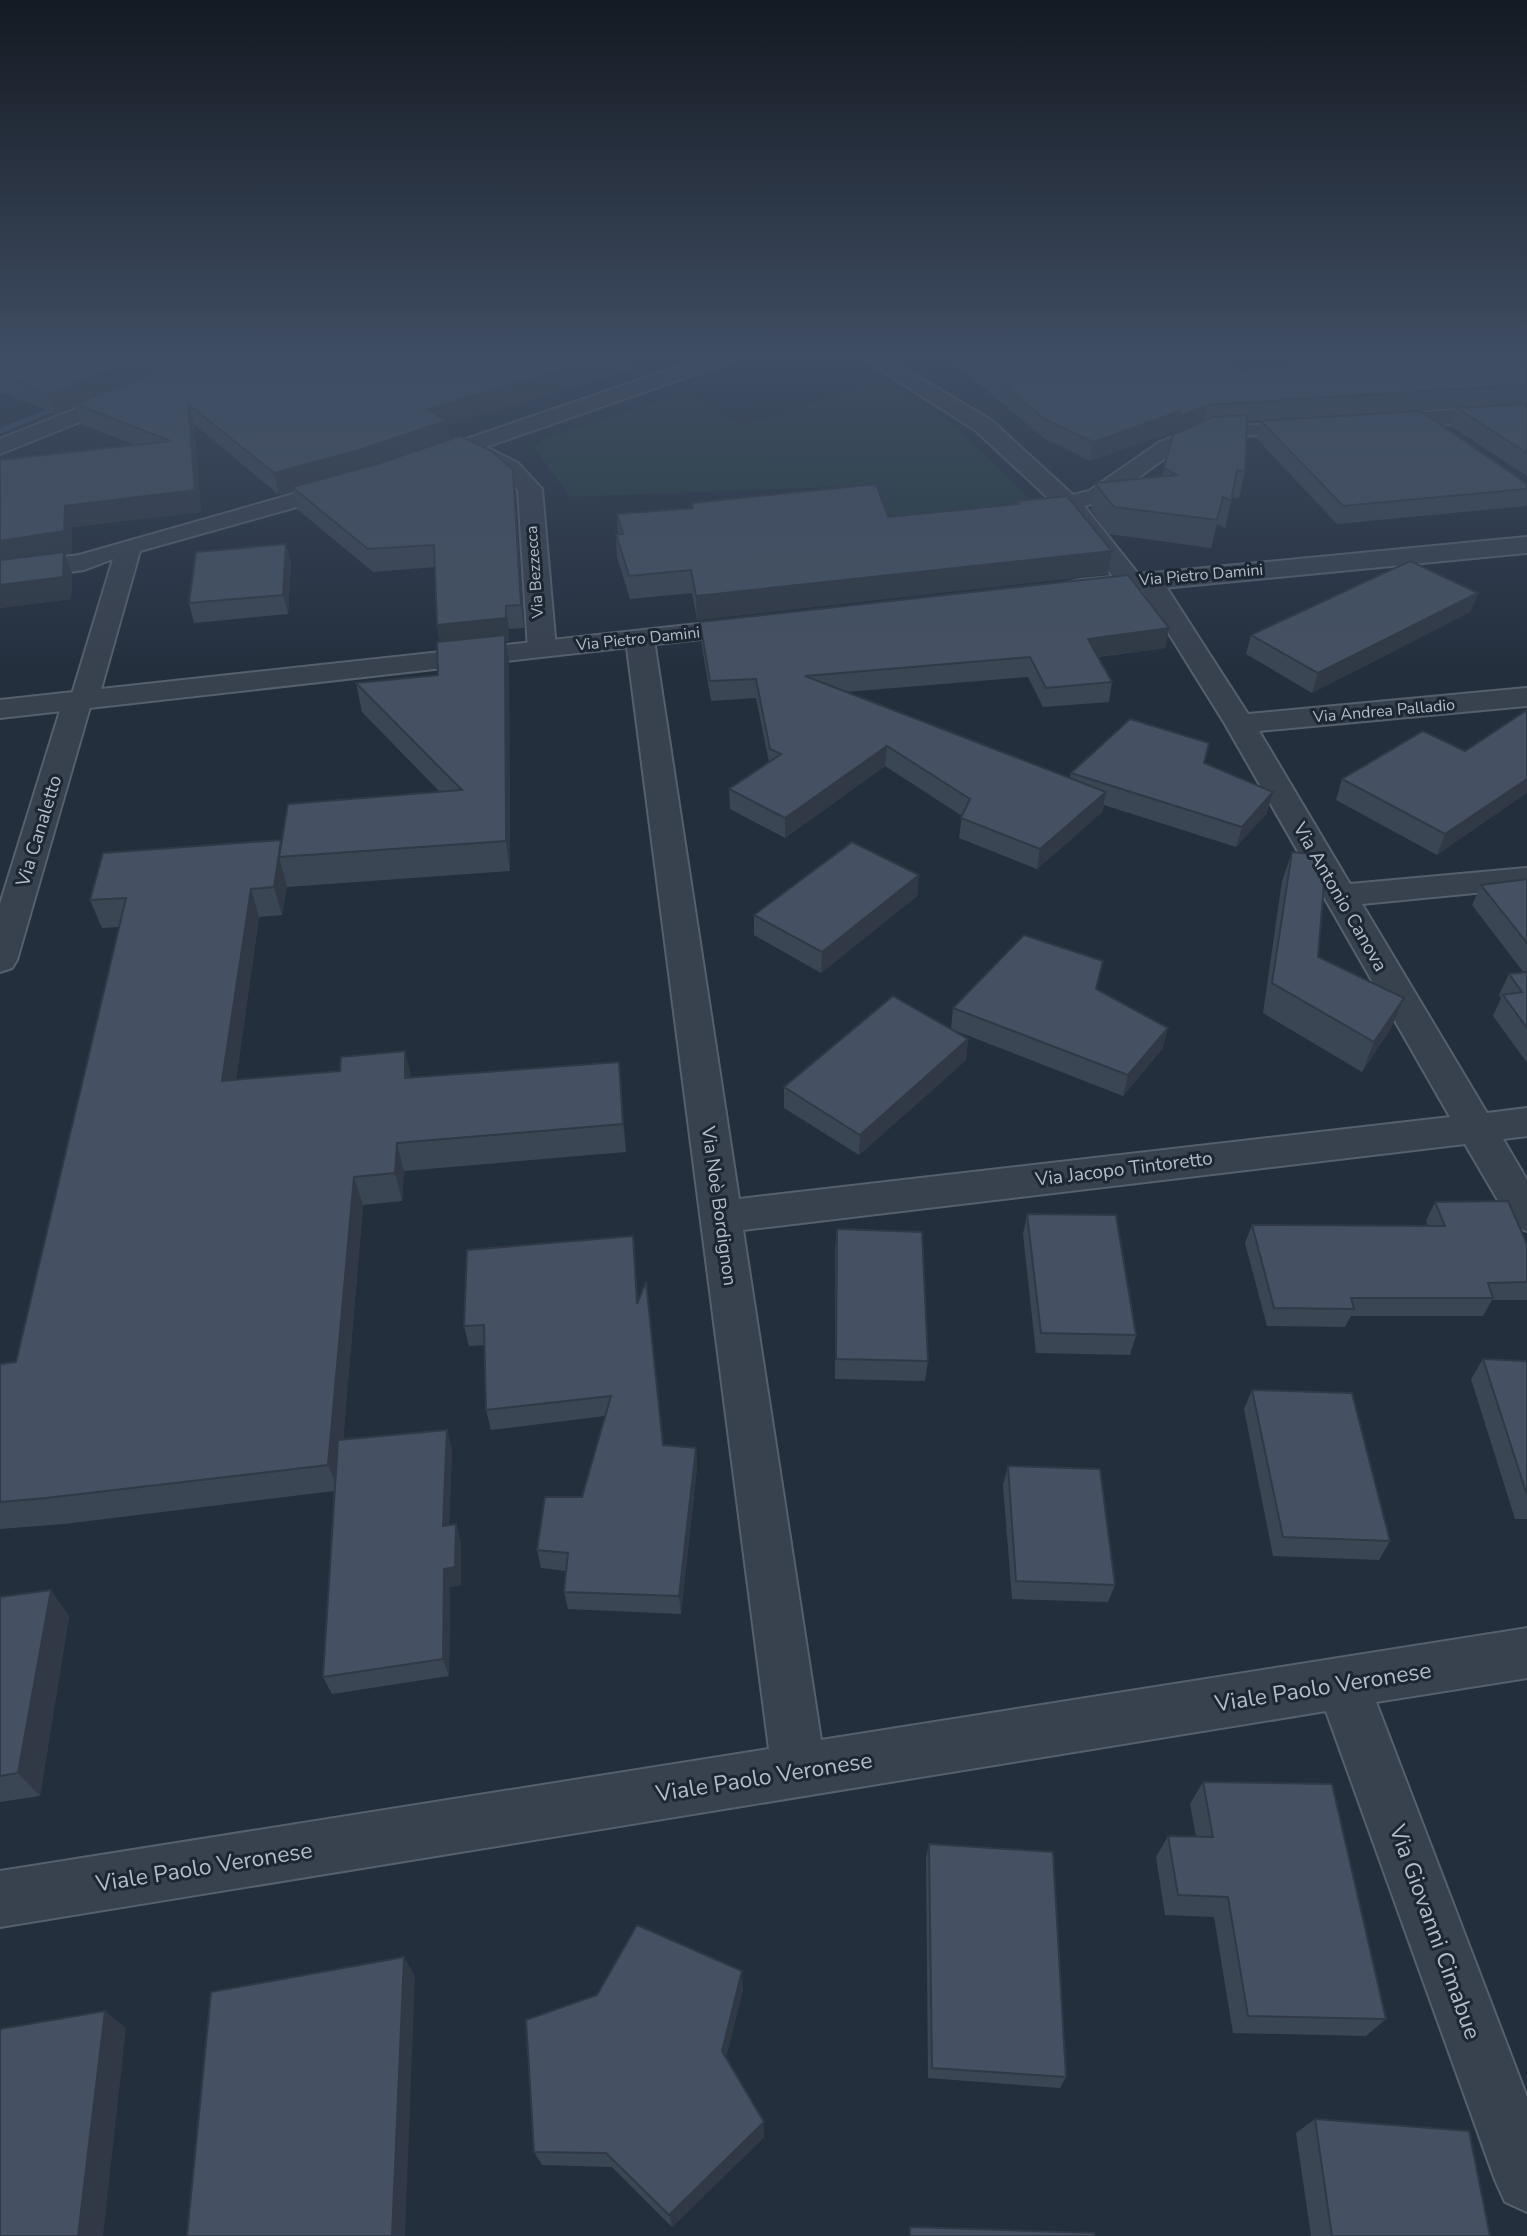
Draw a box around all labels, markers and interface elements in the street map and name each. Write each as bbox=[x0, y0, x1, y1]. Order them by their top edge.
street label: Via Bezzecca bbox=[521, 525, 549, 620]
street label: Via Pietro Damini bbox=[1137, 559, 1264, 591]
street label: Via Pietro Damini bbox=[574, 622, 701, 657]
street label: Via Andrea Palladio bbox=[1311, 694, 1456, 728]
street label: Via Canaletto bbox=[9, 772, 68, 891]
street label: Via Antonio Canova bbox=[1286, 817, 1393, 976]
street label: Via Noè Bordignon bbox=[695, 1124, 743, 1287]
street label: Via Jacopo Tintoretto bbox=[1033, 1145, 1214, 1193]
street label: Viale Paolo Veronese bbox=[1212, 1655, 1433, 1720]
street label: Viale Paolo Veronese bbox=[653, 1745, 874, 1810]
street label: Via Giovanni Cimabue bbox=[1381, 1819, 1488, 2044]
street label: Viale Paolo Veronese bbox=[93, 1835, 314, 1900]

